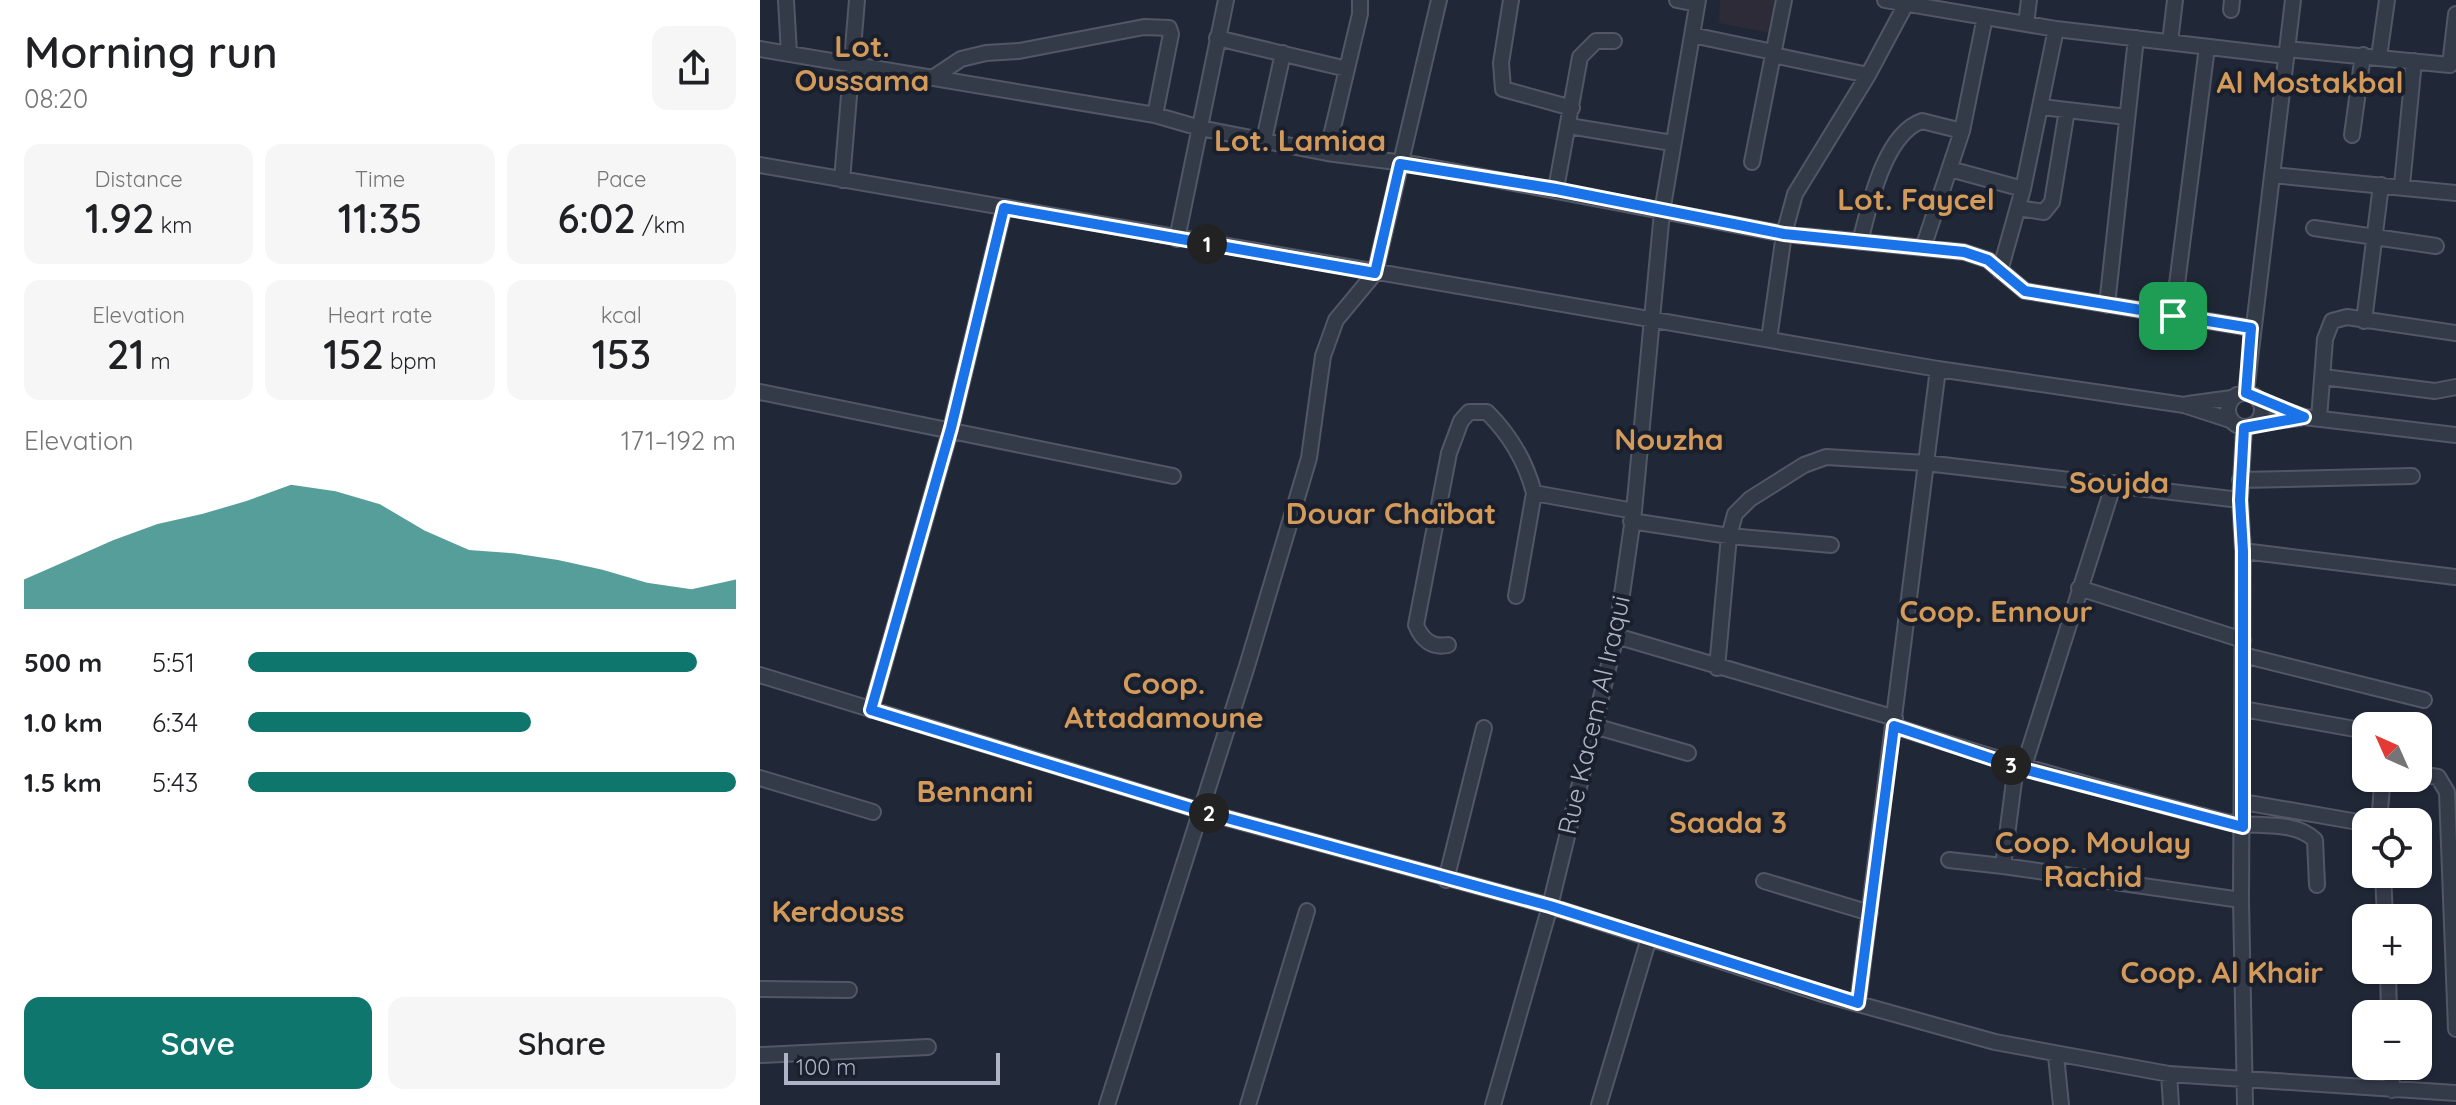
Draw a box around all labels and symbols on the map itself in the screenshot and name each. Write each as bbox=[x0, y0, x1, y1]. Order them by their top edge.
district label: Lot. Oussama bbox=[795, 27, 929, 99]
district label: Al Mostakbal bbox=[2216, 63, 2404, 101]
district label: Lot. Lamiaa bbox=[1214, 121, 1386, 159]
district label: Lot. Faycel bbox=[1837, 180, 1995, 218]
pin: 1 bbox=[1187, 224, 1227, 264]
pin bbox=[2139, 282, 2207, 350]
district label: Nouzha bbox=[1614, 420, 1724, 458]
district label: Soujda bbox=[2069, 463, 2169, 501]
district label: Douar Chaïbat bbox=[1286, 494, 1496, 532]
street label: Rue Kacem Al Iraqui bbox=[1550, 592, 1637, 837]
district label: Coop. Ennour bbox=[1899, 592, 2093, 630]
district label: Coop. Attadamoune bbox=[1064, 664, 1264, 736]
north arrow bbox=[2352, 712, 2432, 792]
pin: 3 bbox=[1991, 745, 2031, 785]
district label: Bennani bbox=[917, 772, 1033, 810]
pin: 2 bbox=[1189, 793, 1229, 833]
district label: Saada 3 bbox=[1669, 803, 1787, 841]
district label: Coop. Moulay Rachid bbox=[1995, 823, 2191, 895]
district label: Kerdouss bbox=[771, 892, 905, 930]
district label: Coop. Al Khair bbox=[2121, 953, 2323, 991]
scale bar bbox=[784, 1049, 1000, 1085]

